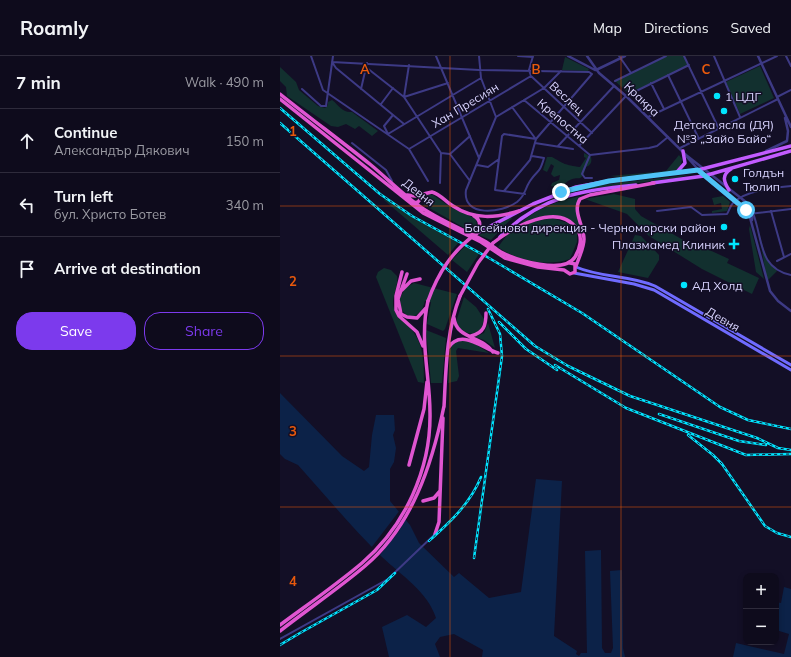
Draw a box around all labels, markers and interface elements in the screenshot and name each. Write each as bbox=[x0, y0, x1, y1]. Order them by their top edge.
text: Roamly bbox=[20, 16, 88, 40]
text: Map bbox=[593, 19, 622, 37]
text: Directions bbox=[644, 19, 709, 37]
text: Saved bbox=[731, 19, 771, 37]
text: A bbox=[360, 61, 370, 77]
text: B bbox=[532, 61, 541, 77]
text: C bbox=[702, 61, 711, 77]
text: 7 min bbox=[16, 72, 61, 93]
text: Walk · 490 m bbox=[185, 74, 264, 90]
street label: Веслец bbox=[547, 78, 587, 118]
street label: Кракра bbox=[621, 78, 663, 120]
street label: Хан Пресиян bbox=[429, 79, 501, 131]
place label: 1 ЦДГ bbox=[725, 89, 762, 104]
marker: 1 ЦДГ bbox=[712, 91, 722, 101]
street label: Крепостна bbox=[534, 95, 592, 147]
marker: Детска ясла (ДЯ) №3 „Зайо Байо“ bbox=[719, 106, 729, 116]
place label: Детска ясла (ДЯ) №3 „Зайо Байо“ bbox=[674, 117, 774, 146]
text: Continue bbox=[54, 123, 117, 142]
text: 1 bbox=[289, 123, 297, 139]
icon: ahead bbox=[16, 130, 38, 152]
text: 150 m bbox=[226, 133, 264, 149]
text: Александър Дякович bbox=[54, 142, 190, 158]
place label: Голдън Тюлип bbox=[743, 165, 784, 194]
marker: Голдън Тюлип bbox=[730, 174, 740, 184]
street label: Девня bbox=[400, 175, 438, 209]
route end bbox=[552, 183, 570, 201]
text: Turn left bbox=[54, 187, 113, 206]
icon: left bbox=[16, 194, 38, 216]
text: 340 m bbox=[226, 197, 264, 213]
route start bbox=[737, 201, 755, 219]
text: бул. Христо Ботев bbox=[54, 206, 166, 222]
place label: Басейнова дирекция - Черноморски район bbox=[465, 220, 716, 235]
marker: Басейнова дирекция - Черноморски район bbox=[719, 222, 729, 232]
place label: Плазмамед Клиник bbox=[612, 237, 726, 252]
marker: Плазмамед Клиник bbox=[728, 238, 740, 250]
icon: arrive bbox=[16, 258, 38, 280]
text: Arrive at destination bbox=[54, 259, 201, 278]
text: 2 bbox=[289, 273, 297, 289]
place label: АД Холд bbox=[692, 278, 743, 293]
marker: АД Холд bbox=[679, 280, 689, 290]
street label: Девня bbox=[703, 303, 743, 335]
button: Save bbox=[16, 312, 136, 350]
button: Share bbox=[144, 312, 264, 350]
text: 3 bbox=[289, 423, 297, 439]
text: 4 bbox=[289, 573, 297, 589]
map controls bbox=[743, 573, 779, 645]
button: + bbox=[743, 573, 779, 609]
button: − bbox=[743, 609, 779, 645]

